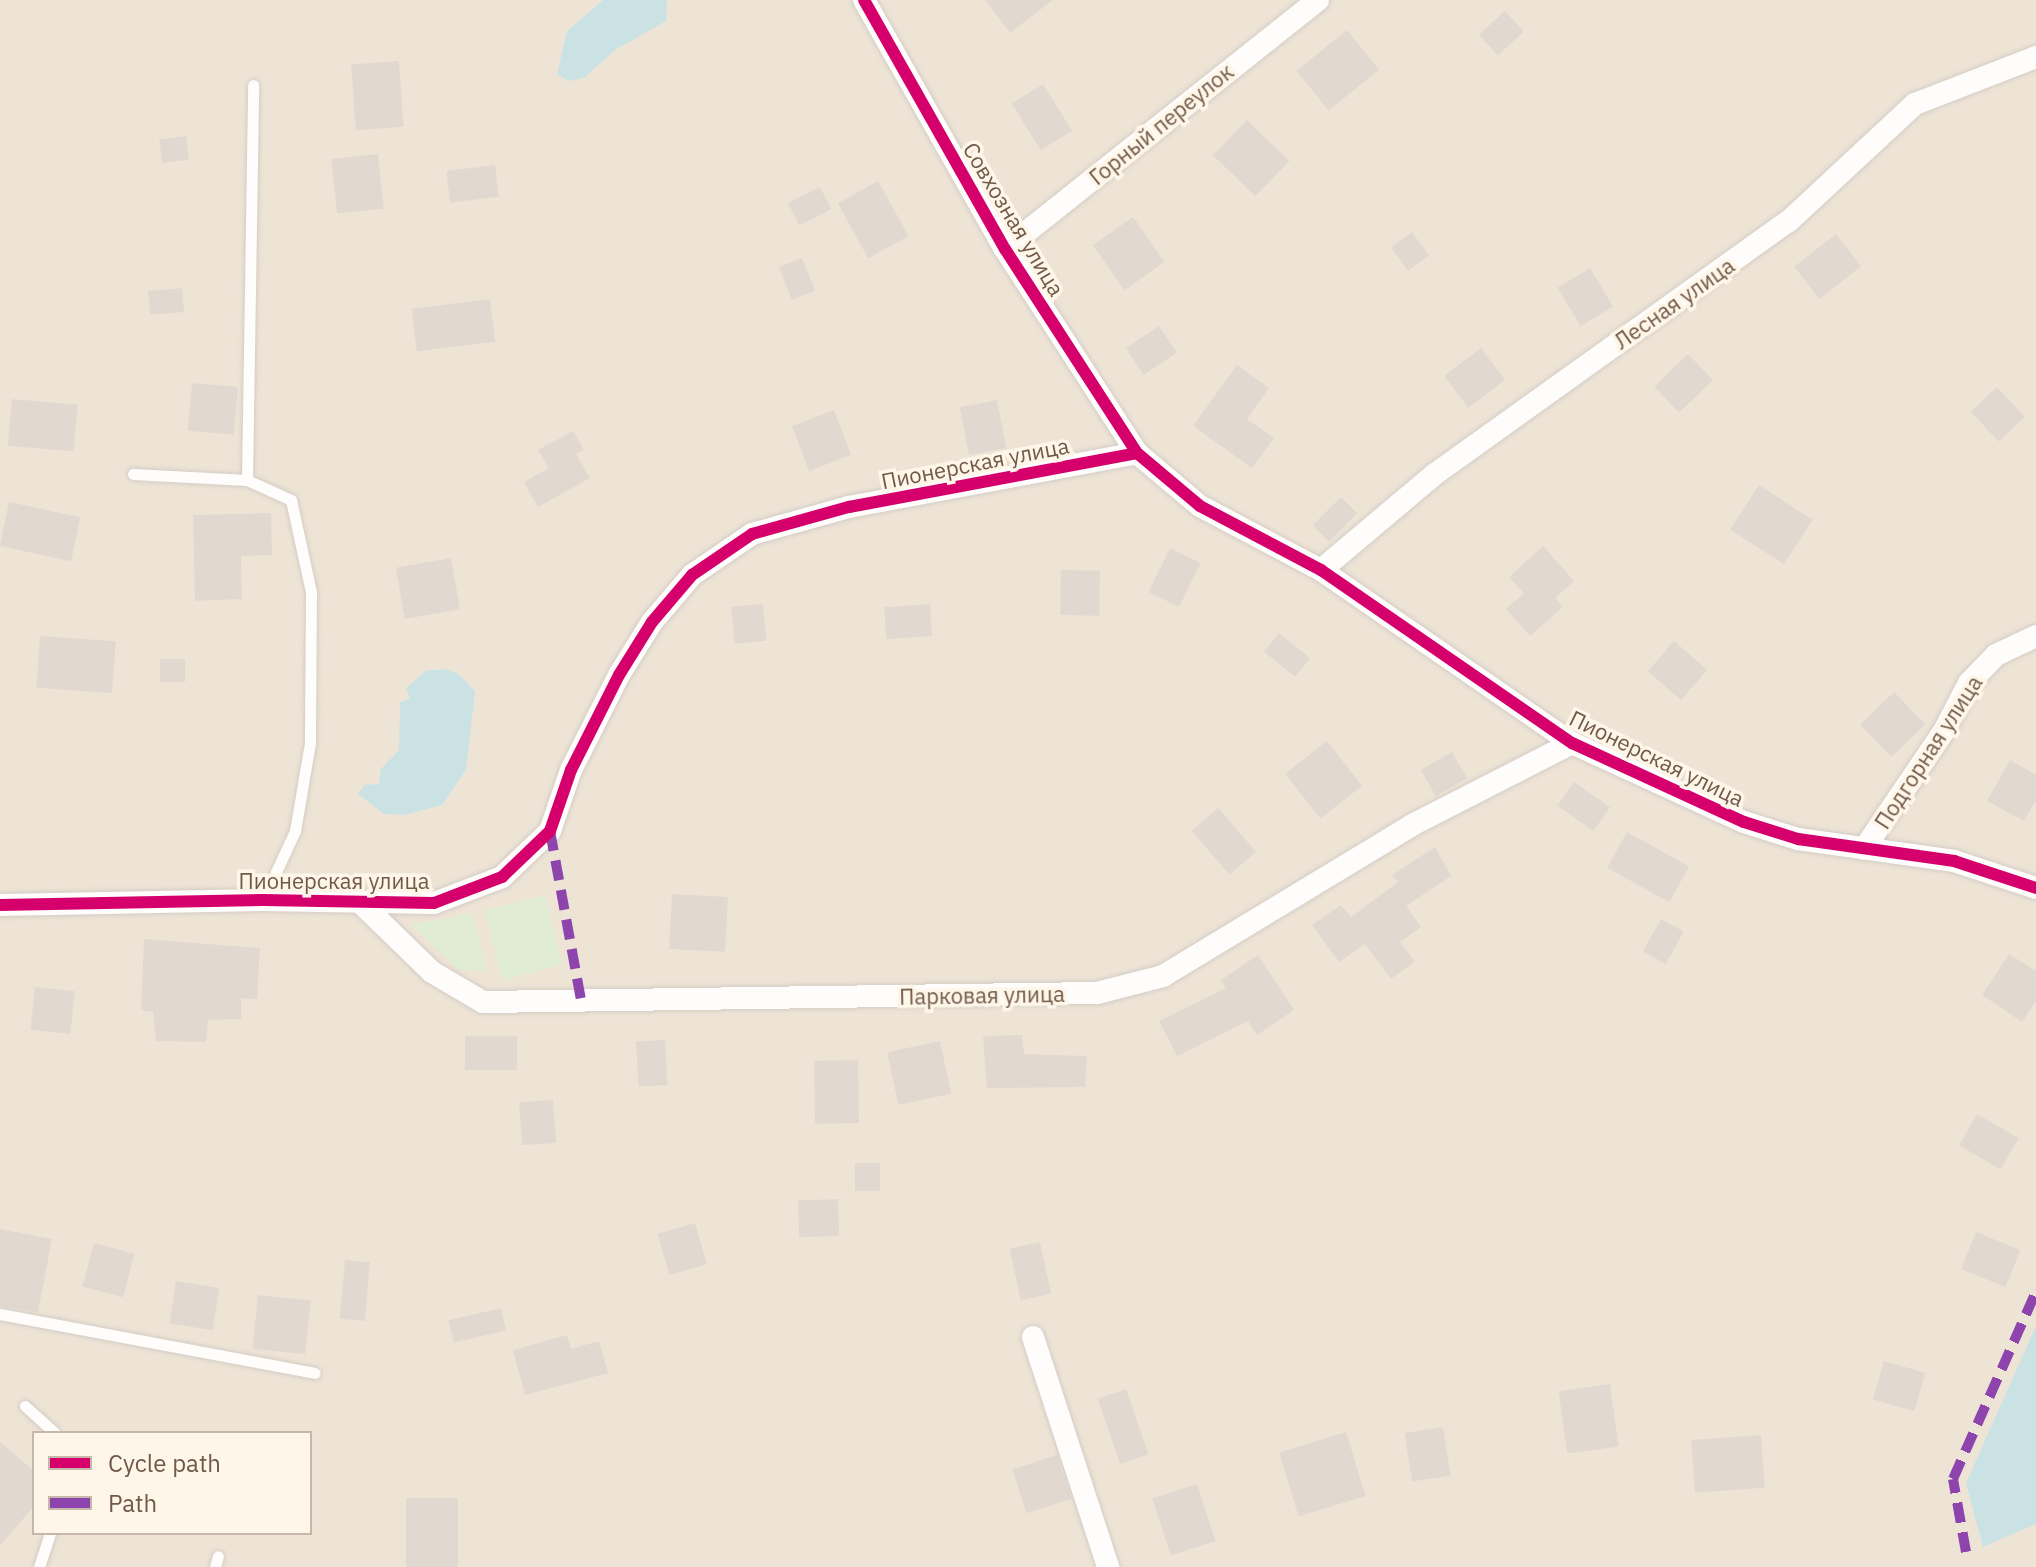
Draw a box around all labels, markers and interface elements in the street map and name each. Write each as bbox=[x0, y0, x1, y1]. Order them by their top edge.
street label: Горный переулок bbox=[1084, 58, 1238, 190]
street label: Совхозная улица bbox=[958, 137, 1070, 301]
street label: Лесная улица bbox=[1609, 252, 1739, 354]
street label: Пионерская улица bbox=[879, 432, 1071, 494]
street label: Подгорная улица bbox=[1869, 670, 1987, 834]
street label: Пионерская улица bbox=[1565, 704, 1749, 812]
street label: Пионерская улица bbox=[239, 868, 429, 894]
street label: Парковая улица bbox=[899, 980, 1065, 1010]
legend bbox=[32, 1431, 312, 1535]
text: Cycle path bbox=[108, 1447, 221, 1479]
text: Path bbox=[108, 1487, 157, 1519]

